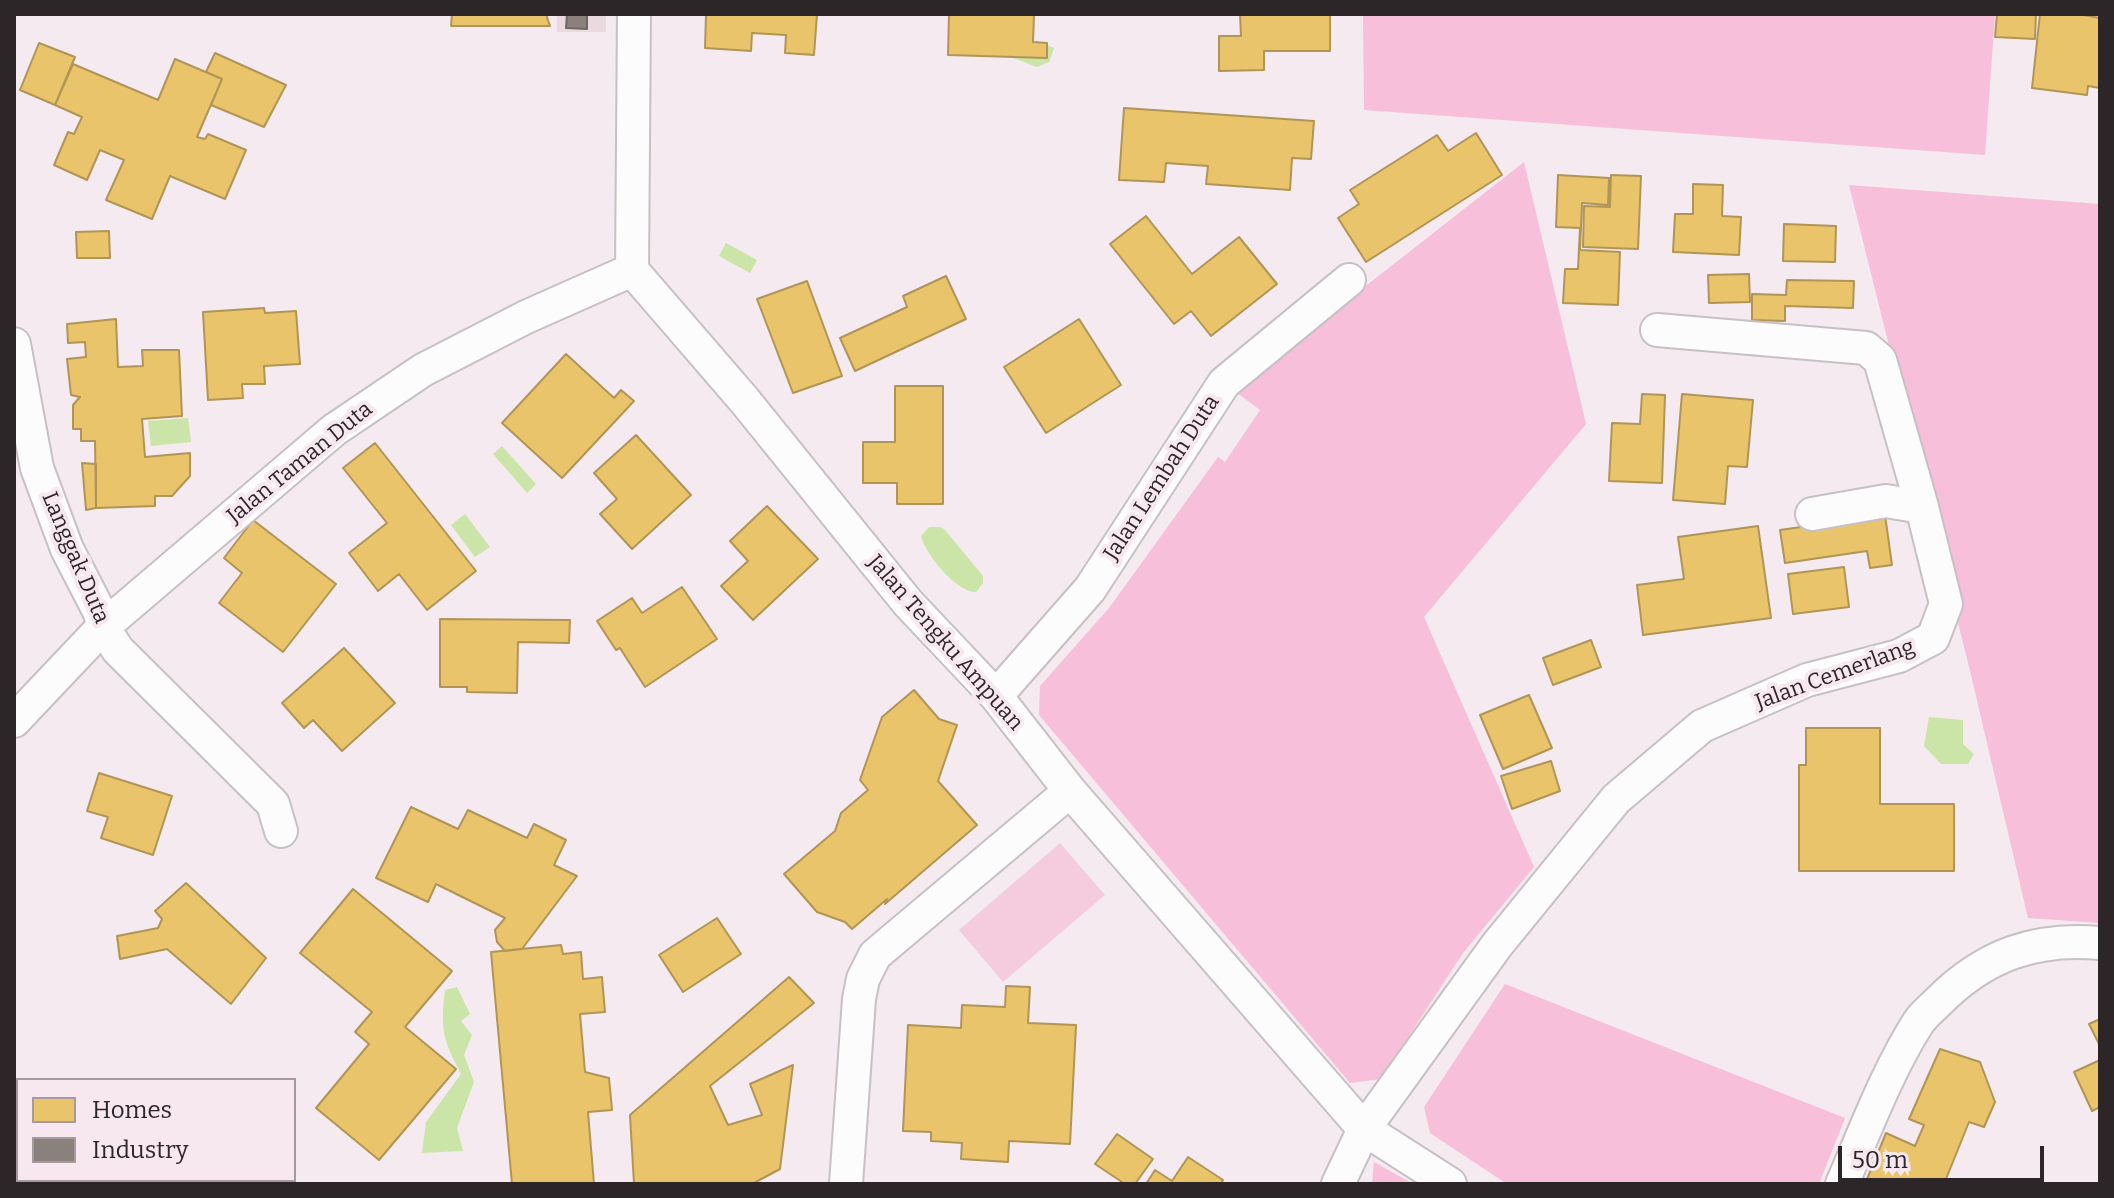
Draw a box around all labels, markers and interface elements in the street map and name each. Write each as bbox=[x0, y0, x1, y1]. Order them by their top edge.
street label: Jalan Lembah Duta bbox=[1099, 390, 1225, 566]
street label: Jalan Taman Duta bbox=[222, 396, 378, 530]
street label: Langgak Duta bbox=[35, 488, 115, 628]
street label: Jalan Tengku Ampuan bbox=[862, 550, 1028, 736]
street label: Jalan Cemerlang bbox=[1752, 634, 1918, 716]
legend bbox=[16, 1078, 296, 1182]
text: Homes bbox=[92, 1096, 172, 1124]
scale bar bbox=[1842, 1130, 2048, 1180]
text: Industry bbox=[92, 1136, 189, 1164]
text: 50 m bbox=[1852, 1146, 1908, 1174]

